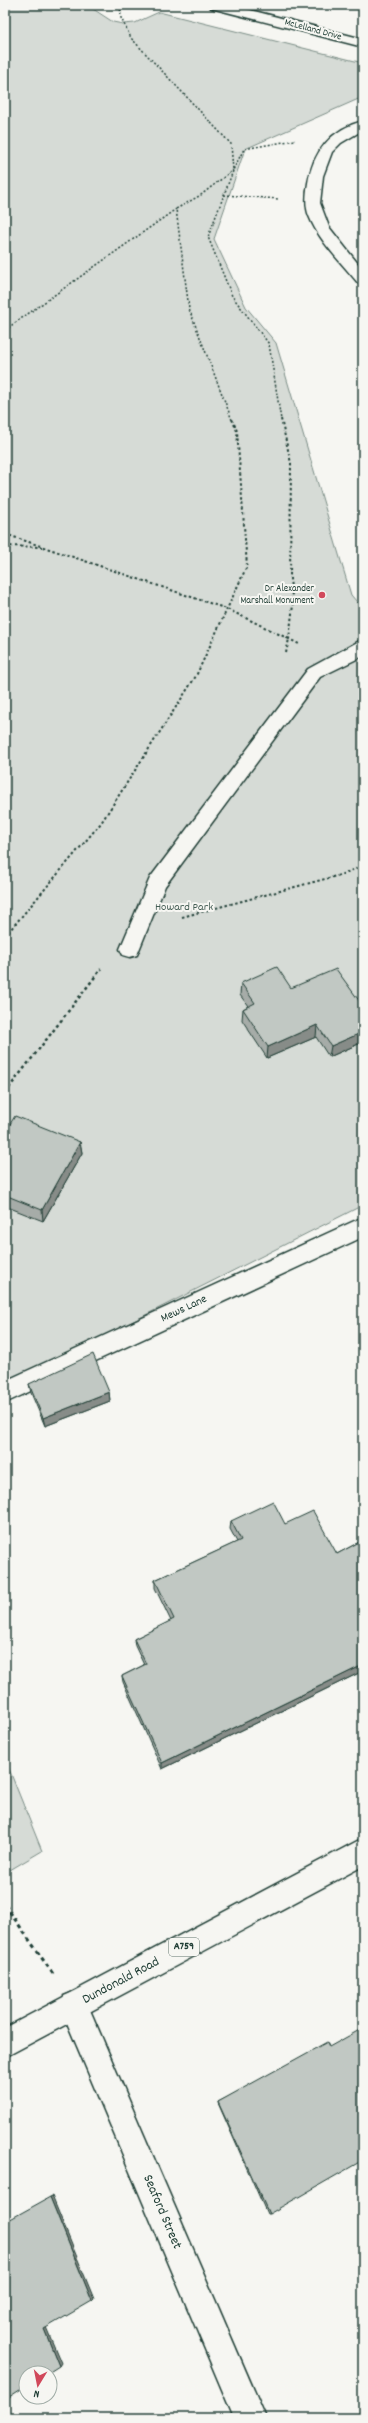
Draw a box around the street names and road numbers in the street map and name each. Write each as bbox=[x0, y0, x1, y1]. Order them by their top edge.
street label: McLelland Drive bbox=[283, 16, 344, 45]
street label: Mews Lane bbox=[158, 1291, 210, 1327]
road number: A759 bbox=[169, 1938, 199, 1956]
street label: Dundonald Road bbox=[79, 1952, 163, 2010]
street label: Seaford Street bbox=[137, 2172, 187, 2252]

